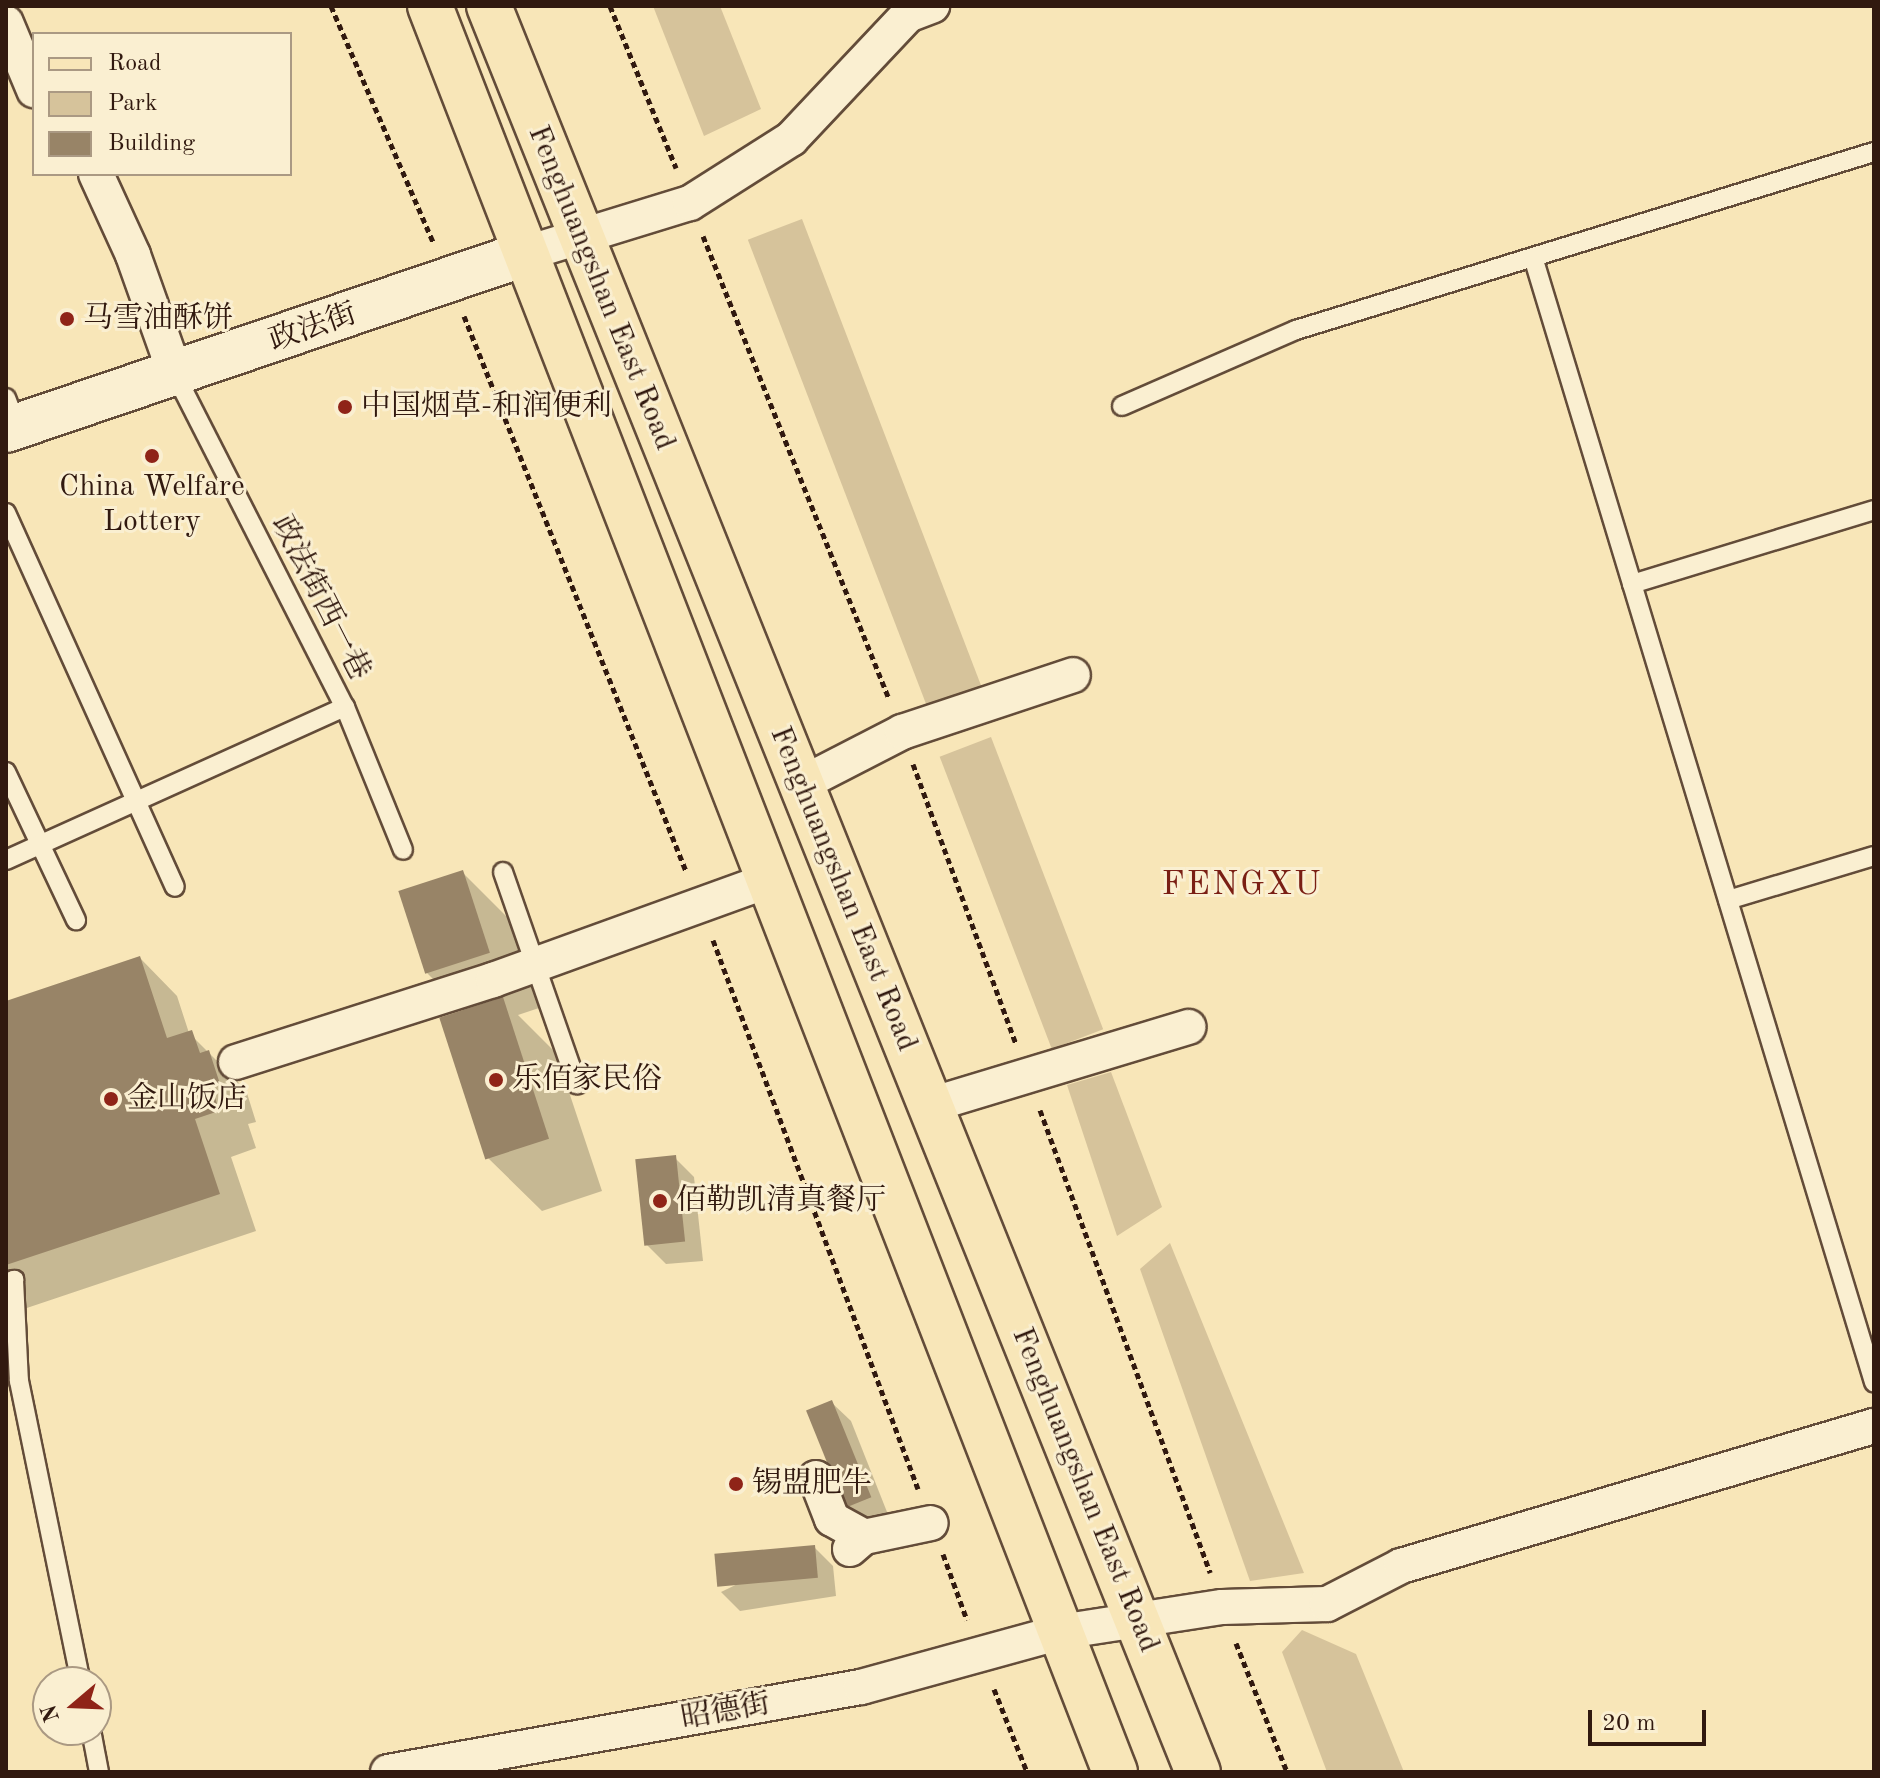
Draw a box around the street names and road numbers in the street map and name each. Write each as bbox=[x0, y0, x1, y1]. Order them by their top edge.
street label: Fenghuangshan East Road bbox=[519, 120, 683, 456]
street label: 政法街 bbox=[265, 296, 361, 360]
street label: 政法街西一巷 bbox=[263, 510, 377, 686]
street label: Fenghuangshan East Road bbox=[761, 721, 925, 1057]
street label: Fenghuangshan East Road bbox=[1003, 1322, 1167, 1658]
street label: 昭德街 bbox=[679, 1686, 773, 1738]

